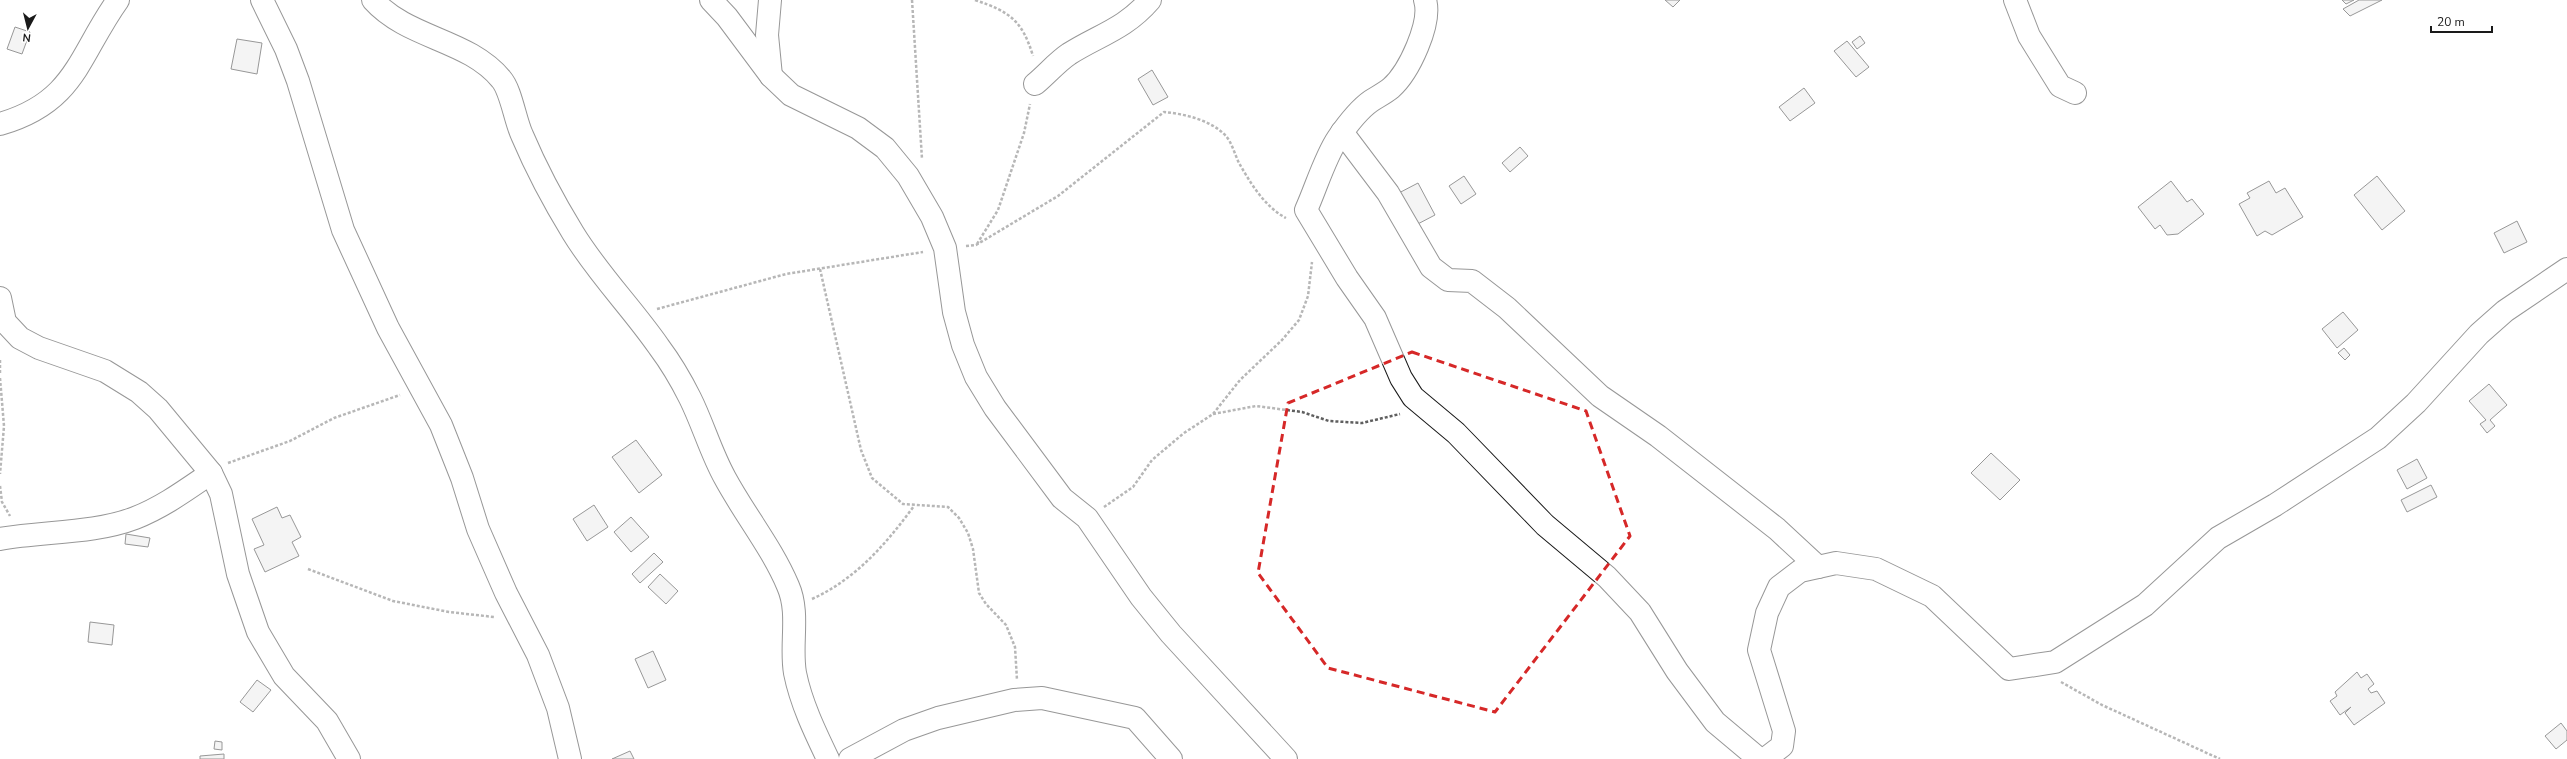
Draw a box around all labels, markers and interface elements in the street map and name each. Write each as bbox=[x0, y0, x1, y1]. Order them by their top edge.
north arrow bbox=[8, 8, 48, 48]
scale bar bbox=[2431, 8, 2492, 34]
text: 20 m bbox=[2437, 14, 2465, 30]
text: N bbox=[22, 29, 32, 45]

